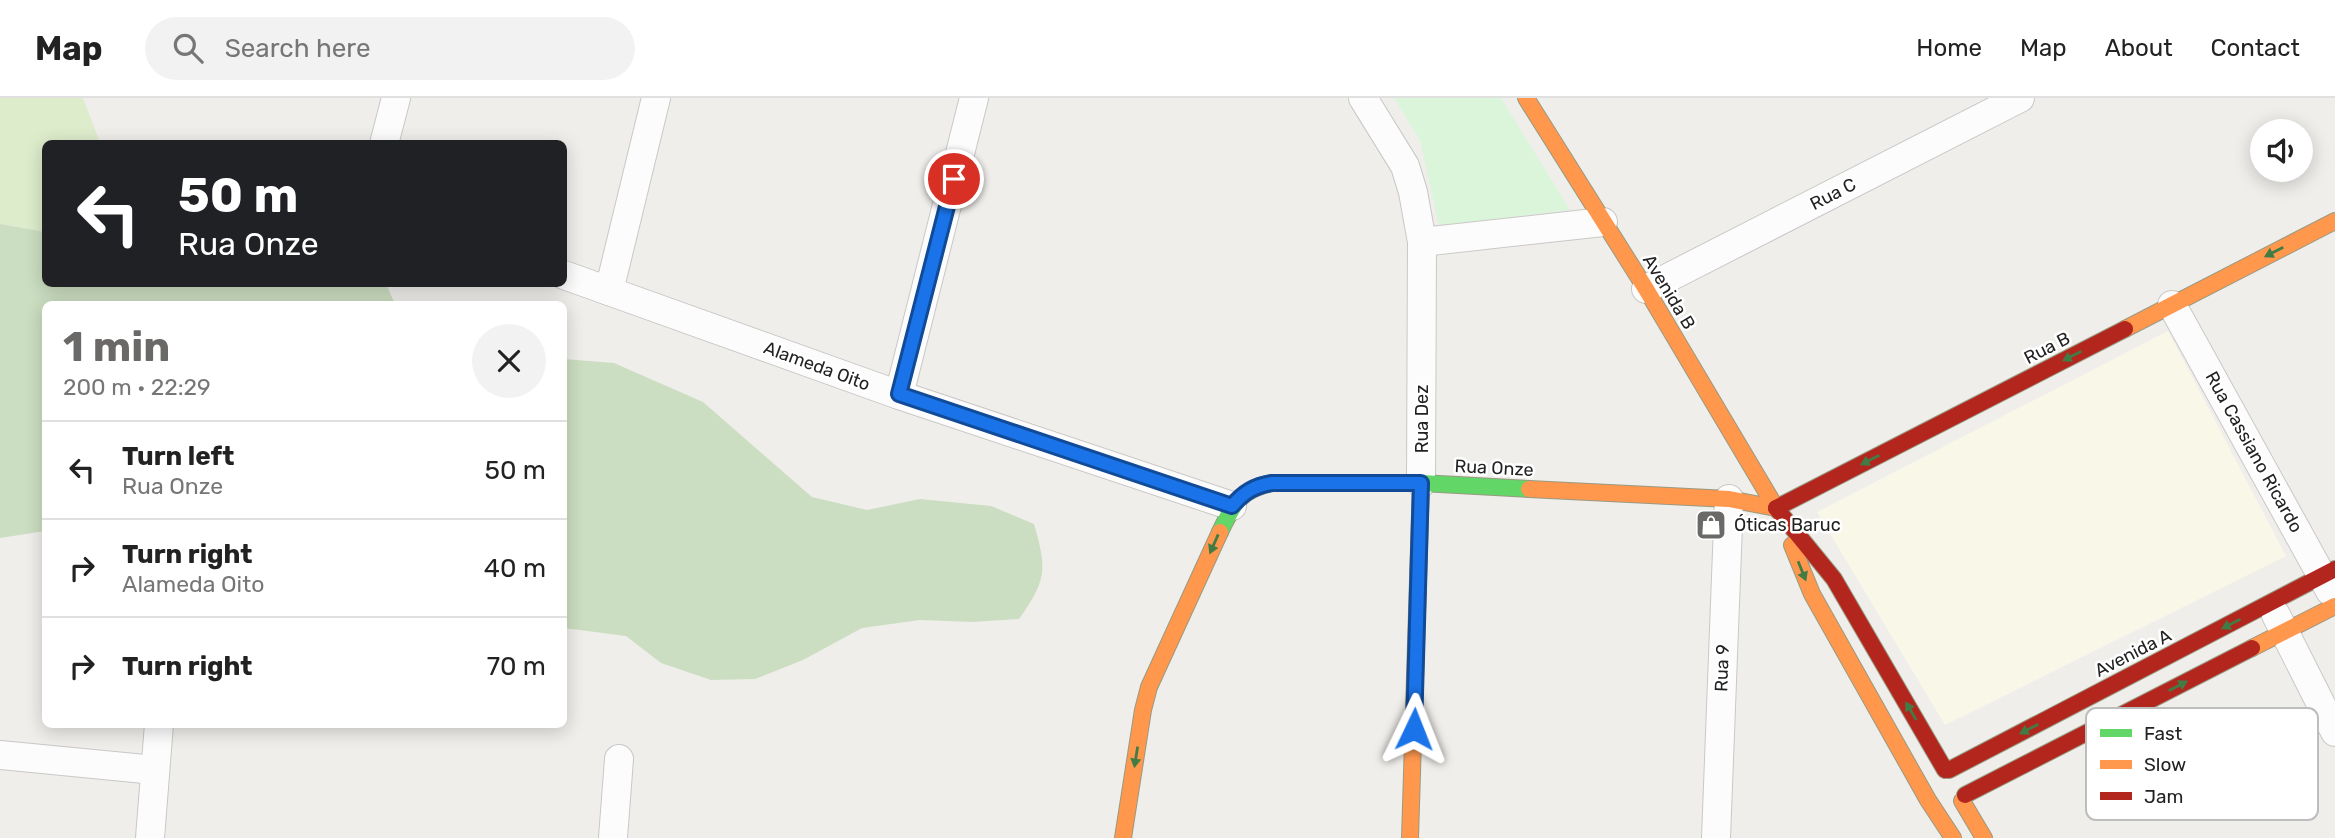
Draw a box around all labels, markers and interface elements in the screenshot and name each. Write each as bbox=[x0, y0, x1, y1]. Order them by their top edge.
search box bbox=[145, 17, 635, 80]
text: Map bbox=[35, 29, 103, 68]
icon: search bbox=[169, 29, 207, 67]
text: Search here bbox=[225, 33, 370, 64]
text: Home bbox=[1916, 34, 1982, 62]
text: Map bbox=[2020, 34, 2067, 62]
text: About bbox=[2105, 34, 2173, 62]
text: Contact bbox=[2211, 34, 2300, 62]
map controls bbox=[2250, 119, 2313, 182]
button: sound bbox=[2250, 119, 2313, 182]
pin bbox=[924, 149, 984, 209]
icon: arrive bbox=[935, 160, 973, 198]
text: 50 m bbox=[178, 166, 298, 224]
icon: left bbox=[63, 168, 154, 259]
street label: Rua C bbox=[1806, 173, 1860, 215]
text: Rua Onze bbox=[178, 225, 319, 263]
one-way arrow bbox=[2264, 247, 2284, 258]
street label: Avenida B bbox=[1638, 251, 1700, 333]
text: 1 min bbox=[63, 322, 170, 372]
button: close bbox=[472, 324, 546, 398]
street label: Rua B bbox=[2020, 327, 2074, 369]
street label: Alameda Oito bbox=[761, 337, 873, 395]
one-way arrow bbox=[2062, 351, 2082, 362]
street label: Rua Cassiano Ricardo bbox=[2201, 368, 2307, 536]
text: 200 m · 22:29 bbox=[63, 373, 211, 401]
street label: Rua Dez bbox=[1411, 385, 1433, 453]
text: Turn left bbox=[122, 441, 234, 472]
icon: left bbox=[63, 451, 101, 489]
one-way arrow bbox=[1859, 454, 1879, 466]
text: 50 m bbox=[485, 455, 546, 486]
street label: Rua Onze bbox=[1454, 455, 1534, 481]
text: Rua Onze bbox=[122, 472, 223, 500]
shop icon: Óticas Baruc bbox=[1694, 508, 1728, 542]
place label: Óticas Baruc bbox=[1734, 514, 1841, 536]
one-way arrow bbox=[1208, 534, 1219, 555]
text: Turn right bbox=[122, 539, 252, 570]
icon: right bbox=[63, 549, 101, 587]
text: 40 m bbox=[484, 553, 546, 584]
one-way arrow bbox=[1797, 561, 1808, 582]
text: Alameda Oito bbox=[122, 570, 264, 598]
one-way arrow bbox=[2221, 618, 2241, 629]
street label: Avenida A bbox=[2091, 624, 2175, 682]
street label: Rua 9 bbox=[1710, 644, 1734, 692]
icon: right bbox=[63, 647, 101, 685]
text: Turn right bbox=[122, 651, 252, 682]
text: 70 m bbox=[487, 651, 546, 682]
one-way arrow bbox=[2168, 680, 2188, 691]
position arrow bbox=[1377, 692, 1451, 766]
one-way arrow bbox=[1904, 701, 1917, 720]
legend bbox=[2086, 708, 2318, 820]
text: Fast bbox=[2144, 722, 2183, 745]
one-way arrow bbox=[2019, 723, 2039, 734]
one-way arrow bbox=[1130, 746, 1141, 768]
text: Slow bbox=[2144, 753, 2186, 776]
text: Jam bbox=[2144, 785, 2183, 808]

